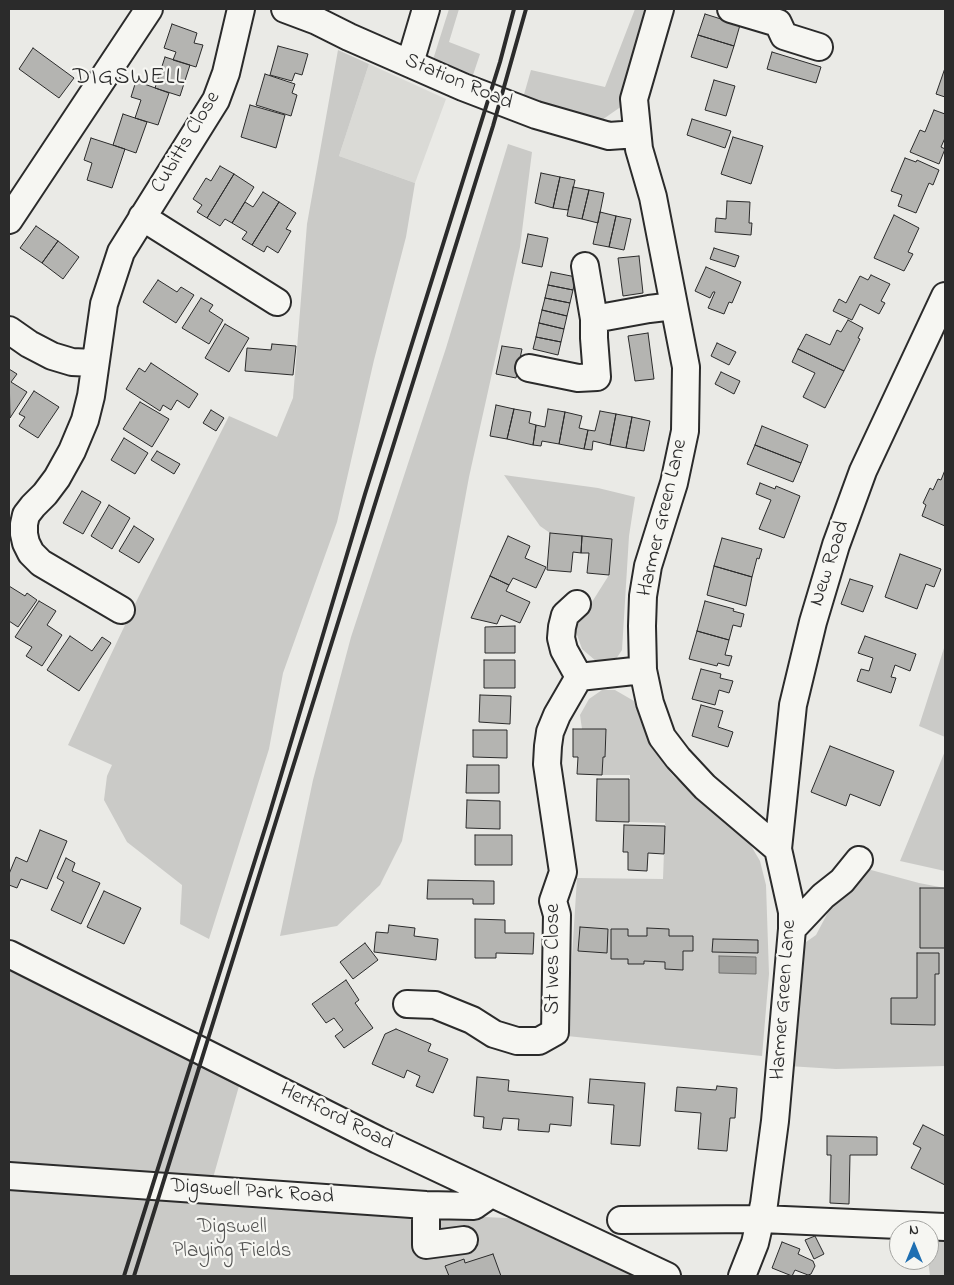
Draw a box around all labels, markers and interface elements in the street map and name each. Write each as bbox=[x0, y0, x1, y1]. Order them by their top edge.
street label: Station Road bbox=[400, 49, 516, 117]
district label: DIGSWELL bbox=[72, 65, 186, 93]
street label: Cubitts Close bbox=[147, 87, 227, 199]
street label: Harmer Green Lane bbox=[634, 437, 694, 599]
street label: New Road bbox=[805, 518, 857, 610]
street label: St Ives Close bbox=[542, 904, 568, 1014]
street label: Harmer Green Lane bbox=[767, 919, 803, 1081]
street label: Hertford Road bbox=[275, 1079, 397, 1157]
street label: Digswell Park Road bbox=[169, 1175, 335, 1211]
park label: Digswell Playing Fields bbox=[172, 1216, 292, 1266]
north arrow bbox=[889, 1220, 939, 1270]
text: N bbox=[909, 1220, 919, 1241]

